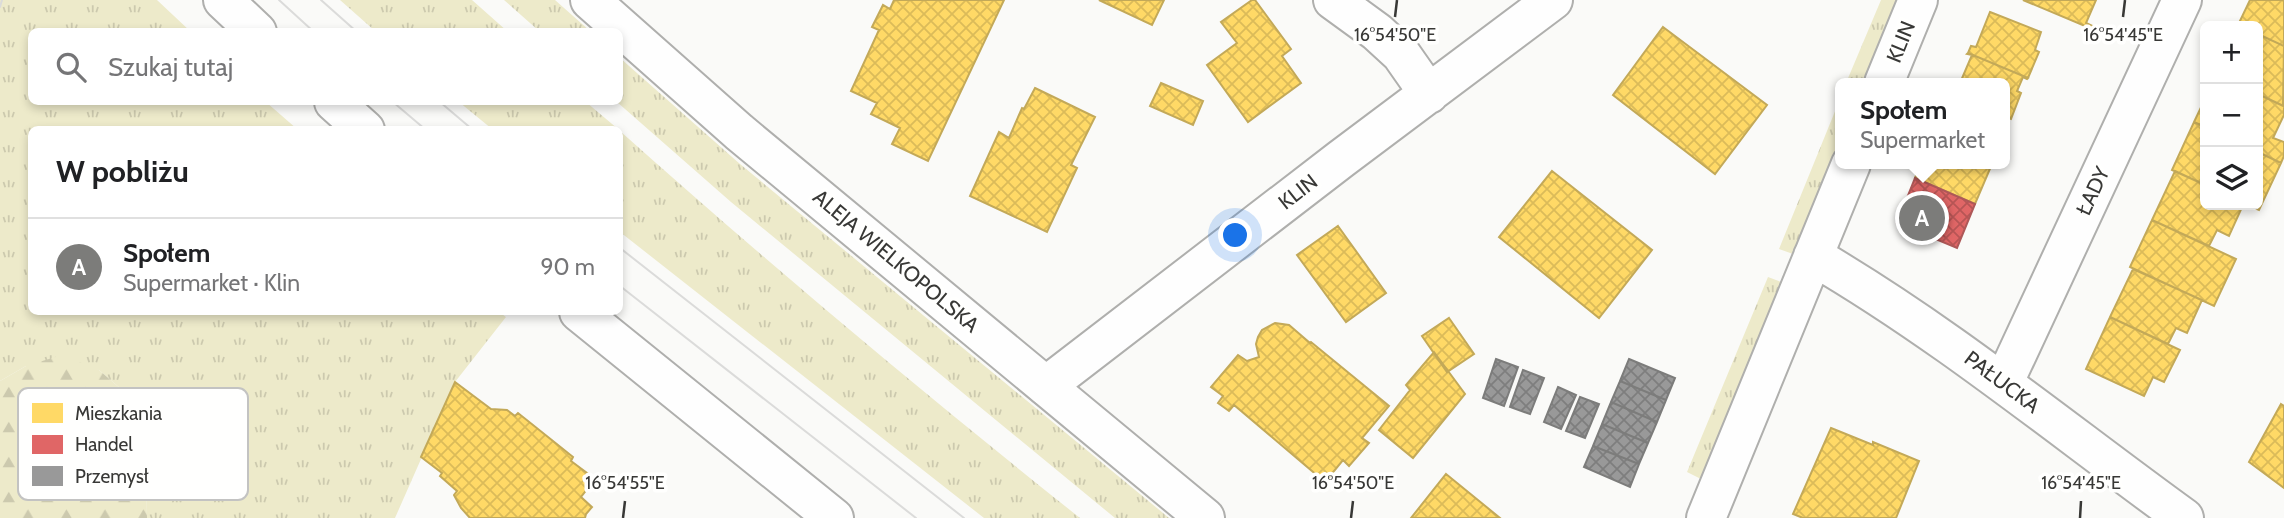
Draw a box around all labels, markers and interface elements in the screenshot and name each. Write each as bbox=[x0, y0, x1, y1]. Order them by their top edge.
street label: KLIN bbox=[1881, 17, 1920, 66]
map controls bbox=[2200, 21, 2263, 210]
button: + bbox=[2200, 21, 2263, 84]
text: 16°54'50"E bbox=[1354, 24, 1436, 46]
text: 16°54'45"E bbox=[2083, 24, 2163, 46]
search box bbox=[28, 28, 623, 105]
icon: search bbox=[52, 48, 90, 86]
text: Szukaj tutaj bbox=[108, 51, 233, 83]
popup bbox=[1835, 78, 2010, 169]
button: − bbox=[2200, 84, 2263, 147]
text: Społem bbox=[1860, 94, 1947, 126]
text: Supermarket bbox=[1860, 126, 1985, 154]
button: layers bbox=[2200, 147, 2263, 210]
text: W pobliżu bbox=[56, 153, 189, 190]
street label: ŁADY bbox=[2071, 162, 2115, 219]
street label: KLIN bbox=[1273, 169, 1322, 215]
street label: ALEJA WIELKOPOLSKA bbox=[808, 184, 984, 337]
pin: A bbox=[1899, 192, 1945, 244]
your location bbox=[1218, 218, 1252, 252]
text: Społem bbox=[123, 237, 210, 269]
text: A bbox=[72, 253, 86, 281]
text: 90 m bbox=[541, 253, 595, 281]
text: Supermarket · Klin bbox=[123, 269, 300, 297]
street label: PAŁUCKA bbox=[1960, 345, 2045, 418]
legend bbox=[18, 388, 248, 500]
text: Mieszkania bbox=[75, 402, 162, 425]
text: Handel bbox=[75, 433, 133, 456]
text: Przemysł bbox=[75, 465, 149, 488]
text: 16°54'55"E bbox=[585, 472, 665, 494]
text: 16°54'50"E bbox=[1312, 472, 1394, 494]
text: 16°54'45"E bbox=[2041, 472, 2121, 494]

